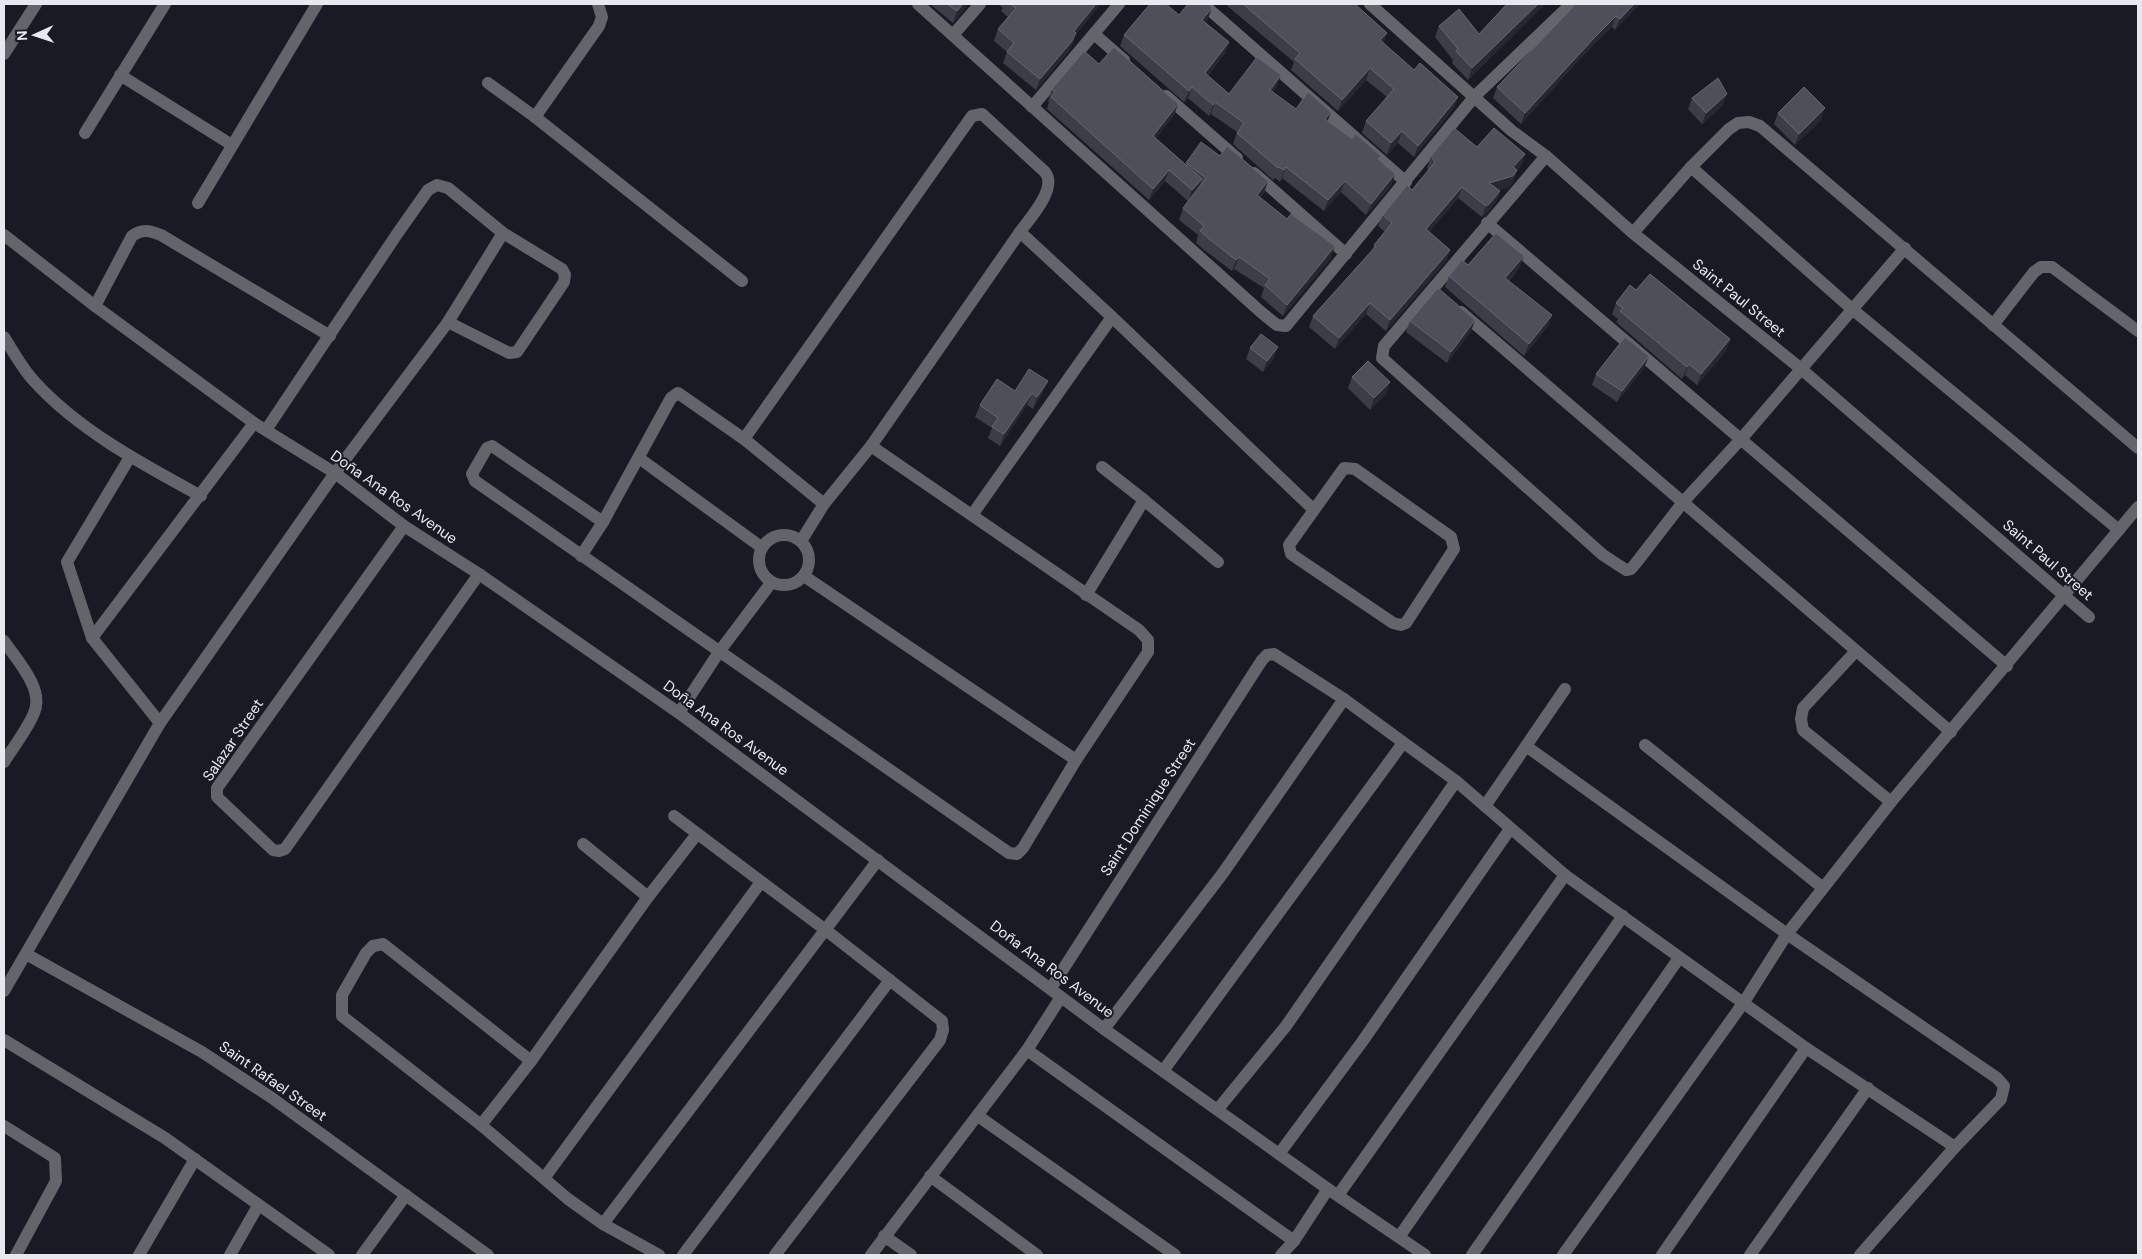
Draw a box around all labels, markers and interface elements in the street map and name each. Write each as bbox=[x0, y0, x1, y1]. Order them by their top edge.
north arrow bbox=[10, 10, 60, 60]
text: N bbox=[13, 30, 31, 41]
street label: Saint Paul Street bbox=[1688, 254, 1790, 342]
street label: Doña Ana Ros Avenue bbox=[327, 446, 461, 548]
street label: Saint Paul Street bbox=[1998, 515, 2098, 605]
street label: Doña Ana Ros Avenue bbox=[659, 676, 793, 780]
street label: Salazar Street bbox=[198, 695, 268, 785]
street label: Saint Dominique Street bbox=[1096, 734, 1200, 880]
street label: Doña Ana Ros Avenue bbox=[986, 916, 1118, 1022]
street label: Saint Rafael Street bbox=[215, 1036, 331, 1126]

